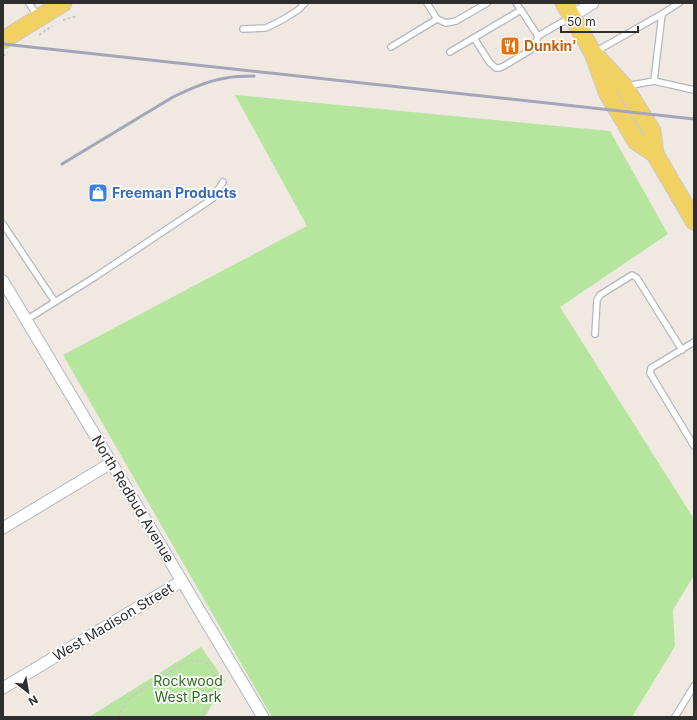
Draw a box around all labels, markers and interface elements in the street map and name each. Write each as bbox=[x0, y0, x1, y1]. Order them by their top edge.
scale bar bbox=[561, 8, 638, 34]
text: 50 m bbox=[567, 14, 596, 29]
restaurant icon: Dunkin' bbox=[499, 35, 521, 57]
place label: Dunkin' bbox=[524, 37, 577, 54]
shop icon: Freeman Products bbox=[87, 182, 109, 204]
place label: Freeman Products bbox=[112, 184, 237, 201]
street label: North Redbud Avenue bbox=[89, 432, 178, 565]
street label: West Madison Street bbox=[50, 579, 176, 664]
north arrow bbox=[8, 672, 48, 712]
park label: Rockwood West Park bbox=[153, 672, 223, 705]
text: N bbox=[26, 692, 40, 709]

